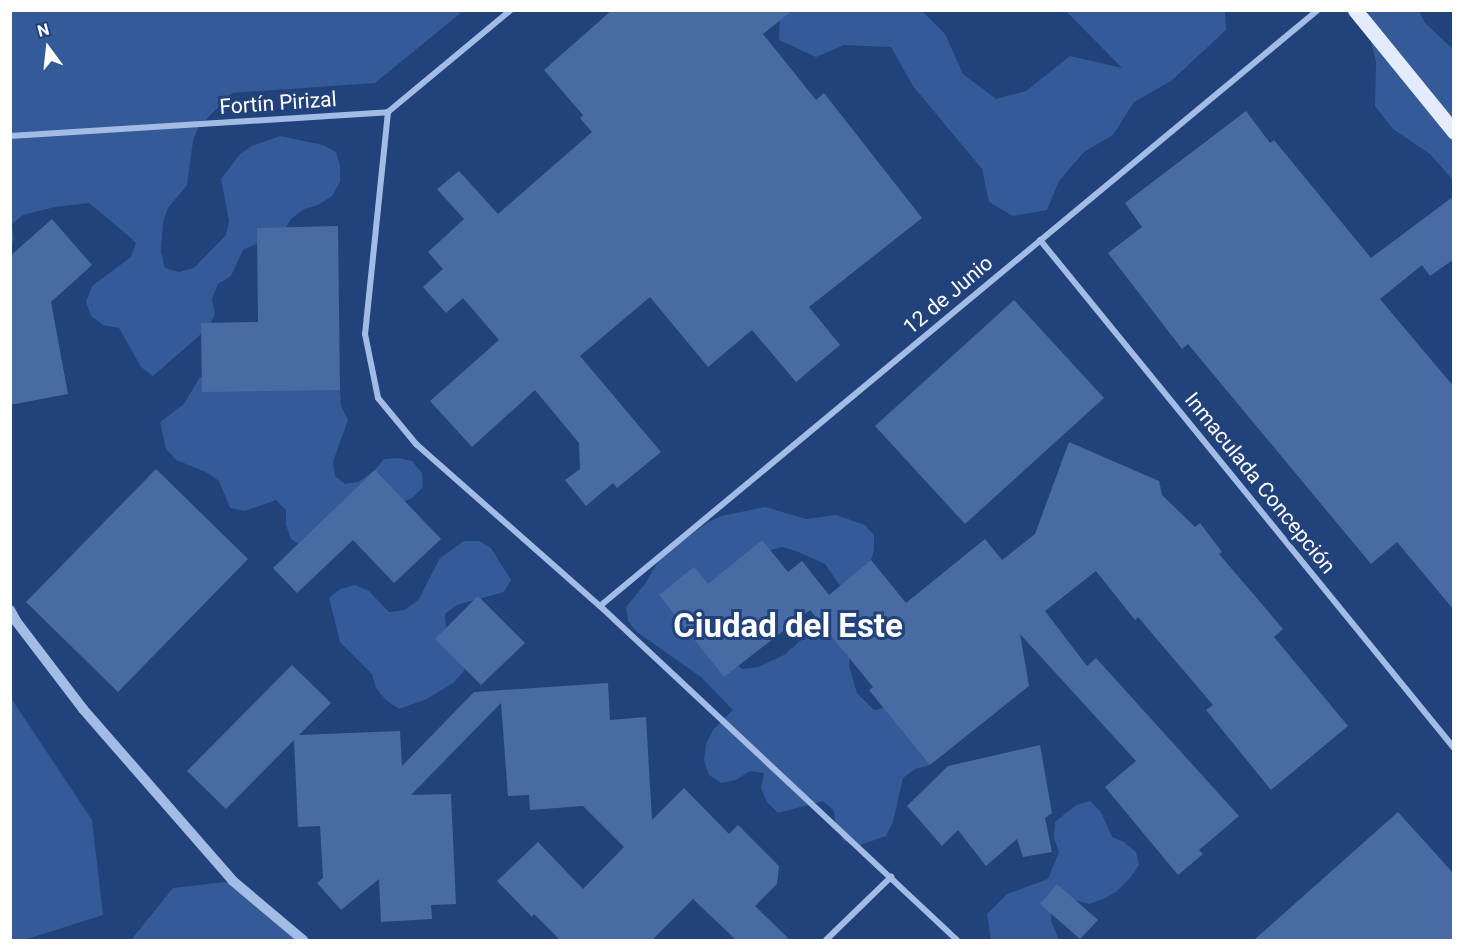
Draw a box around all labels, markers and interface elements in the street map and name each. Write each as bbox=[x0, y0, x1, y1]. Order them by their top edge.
north arrow bbox=[18, 18, 78, 78]
text: N bbox=[35, 19, 51, 41]
street label: Fortín Pirizal bbox=[219, 86, 337, 120]
street label: 12 de Junio bbox=[898, 250, 998, 340]
street label: Inmaculada Concepción bbox=[1179, 387, 1341, 579]
district label: Ciudad del Este bbox=[673, 606, 903, 646]

